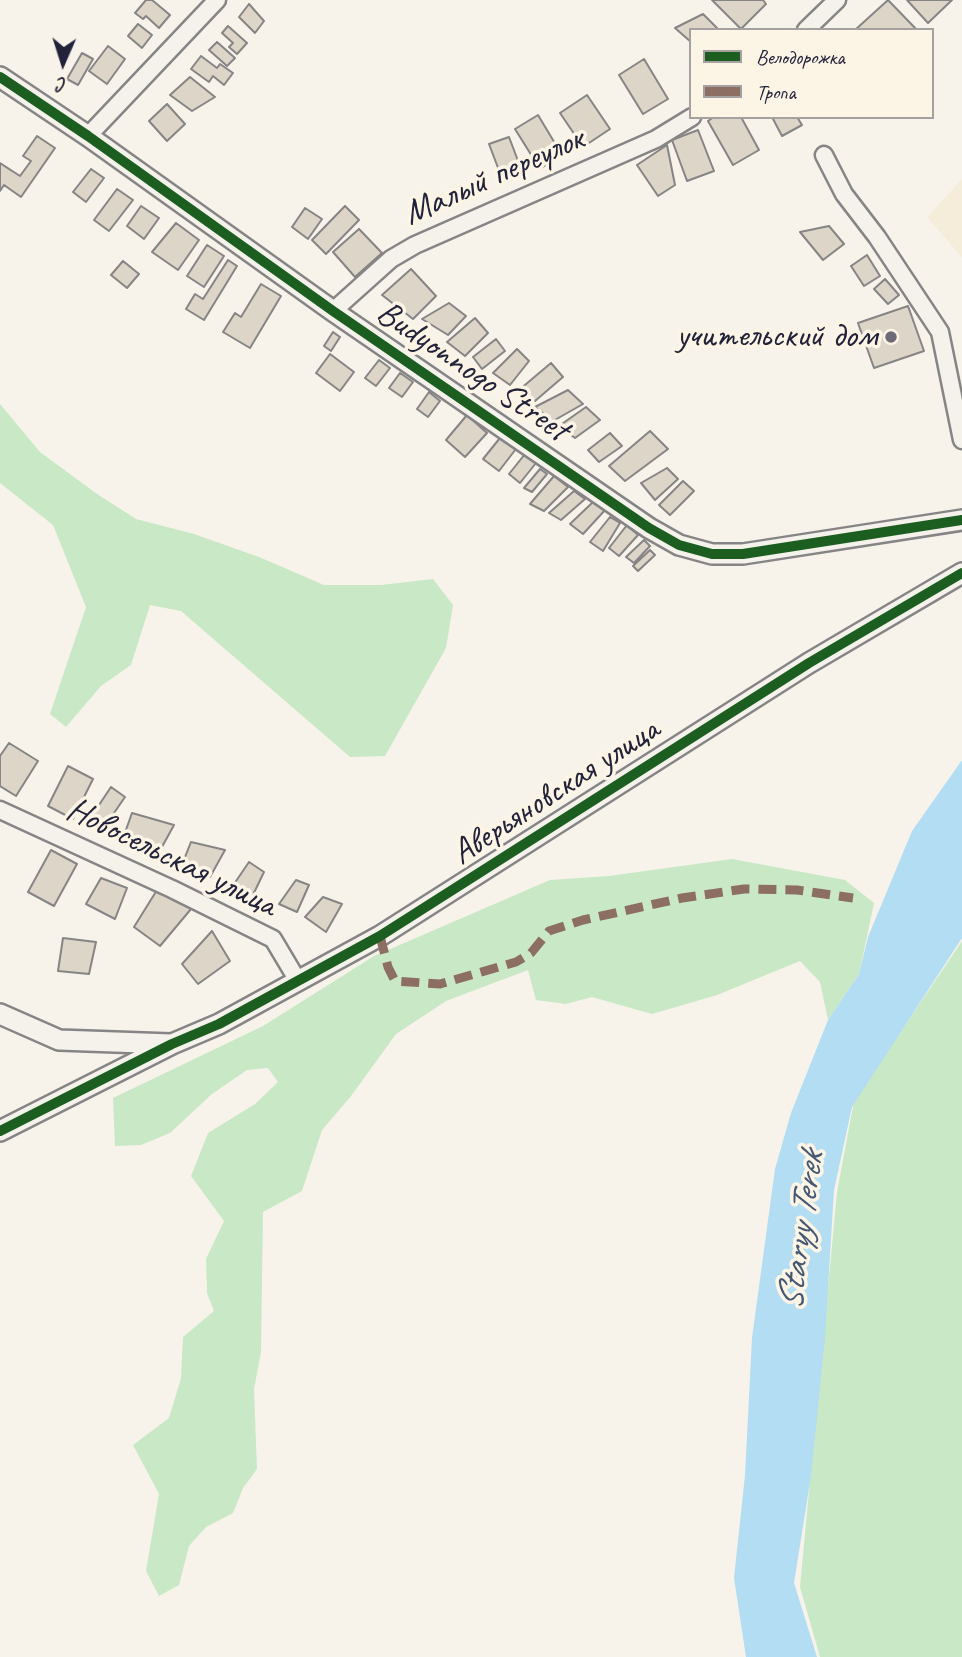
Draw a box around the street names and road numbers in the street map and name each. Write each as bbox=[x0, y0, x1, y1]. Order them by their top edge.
street label: Малый переулок bbox=[398, 119, 590, 235]
street label: Budyonnogo Street bbox=[368, 292, 576, 452]
street label: Аверьяновская улица bbox=[444, 709, 668, 875]
street label: Новосельская улица bbox=[59, 789, 283, 927]

